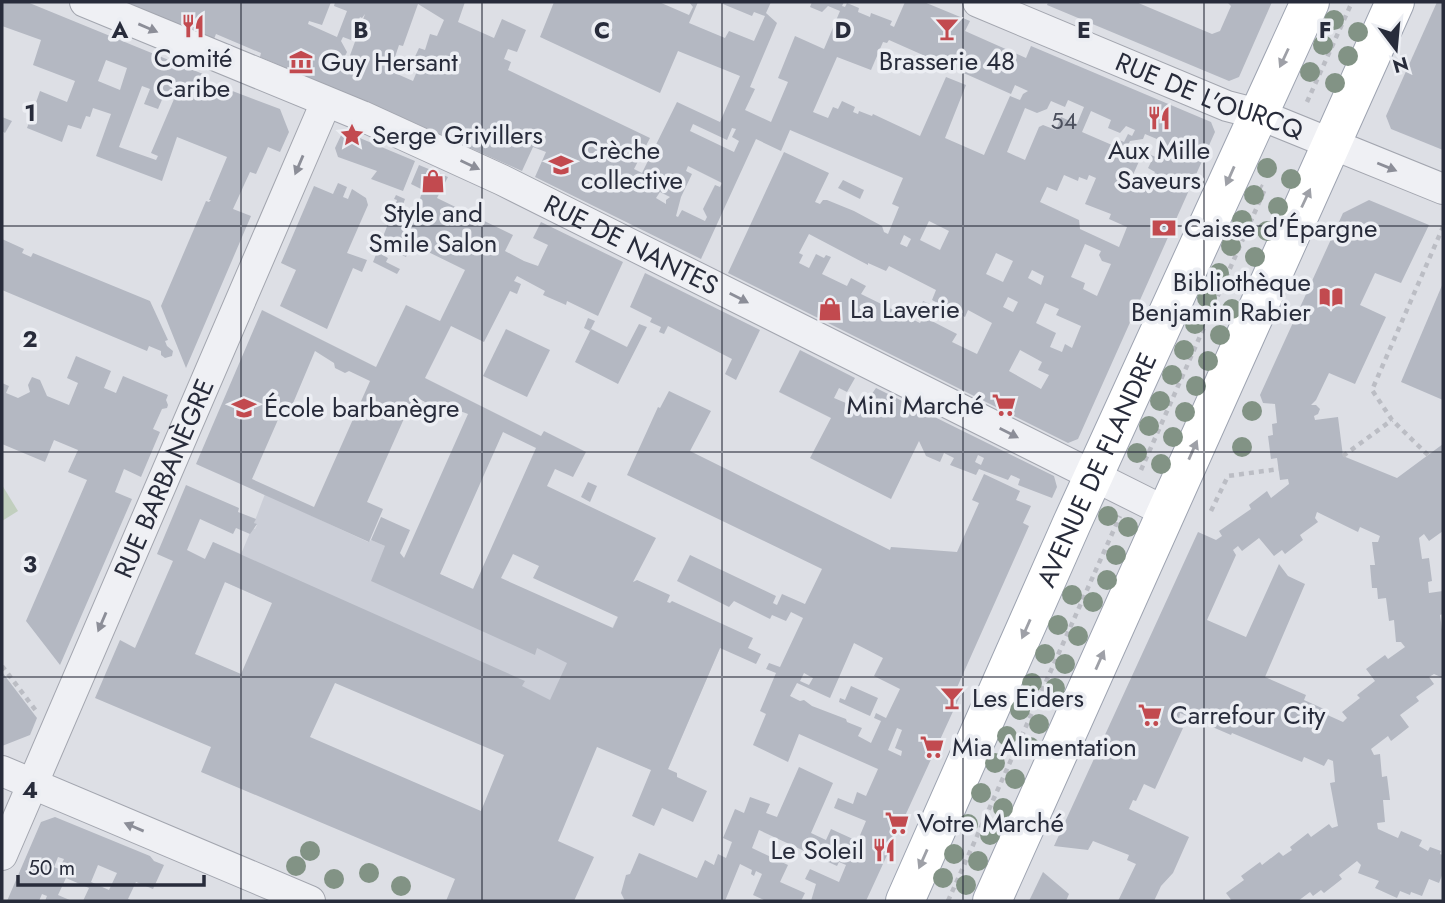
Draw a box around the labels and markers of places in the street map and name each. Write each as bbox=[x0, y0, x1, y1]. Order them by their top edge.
restaurant icon: Comité Caribe bbox=[179, 12, 207, 40]
bar icon: Brasserie 48 bbox=[933, 15, 961, 43]
place label: Comité Caribe bbox=[154, 39, 232, 107]
place label: Brasserie 48 bbox=[879, 42, 1015, 80]
place label: Guy Hersant bbox=[321, 43, 459, 81]
museum icon: Guy Hersant bbox=[287, 48, 315, 76]
restaurant icon: Aux Mille Saveurs bbox=[1145, 104, 1173, 132]
place label: Serge Grivillers bbox=[372, 116, 543, 154]
place icon: Serge Grivillers bbox=[338, 121, 366, 149]
place label: Crèche collective bbox=[581, 131, 683, 199]
place label: Aux Mille Saveurs bbox=[1108, 131, 1210, 199]
school or university icon: Crèche collective bbox=[547, 151, 575, 179]
shop icon: Style and Smile Salon bbox=[419, 167, 447, 195]
place label: Style and Smile Salon bbox=[368, 194, 498, 262]
place label: Caisse d'Épargne bbox=[1184, 209, 1377, 247]
bank icon: Caisse d'Épargne bbox=[1150, 214, 1178, 242]
place label: Bibliothèque Benjamin Rabier bbox=[1131, 263, 1311, 331]
library icon: Bibliothèque Benjamin Rabier bbox=[1317, 283, 1345, 311]
place label: La Laverie bbox=[850, 290, 960, 328]
shop icon: La Laverie bbox=[816, 295, 844, 323]
place label: Mini Marché bbox=[846, 386, 984, 424]
place label: École barbanègre bbox=[264, 389, 459, 427]
supermarket icon: Mini Marché bbox=[990, 391, 1018, 419]
school or university icon: École barbanègre bbox=[230, 394, 258, 422]
place label: Les Eiders bbox=[972, 679, 1084, 717]
bar icon: Les Eiders bbox=[938, 684, 966, 712]
place label: Carrefour City bbox=[1170, 696, 1326, 734]
supermarket icon: Carrefour City bbox=[1136, 701, 1164, 729]
place label: Mia Alimentation bbox=[952, 728, 1137, 766]
supermarket icon: Mia Alimentation bbox=[918, 733, 946, 761]
place label: Votre Marché bbox=[917, 804, 1064, 842]
supermarket icon: Votre Marché bbox=[883, 809, 911, 837]
place label: Le Soleil bbox=[771, 831, 864, 869]
restaurant icon: Le Soleil bbox=[870, 836, 898, 864]

